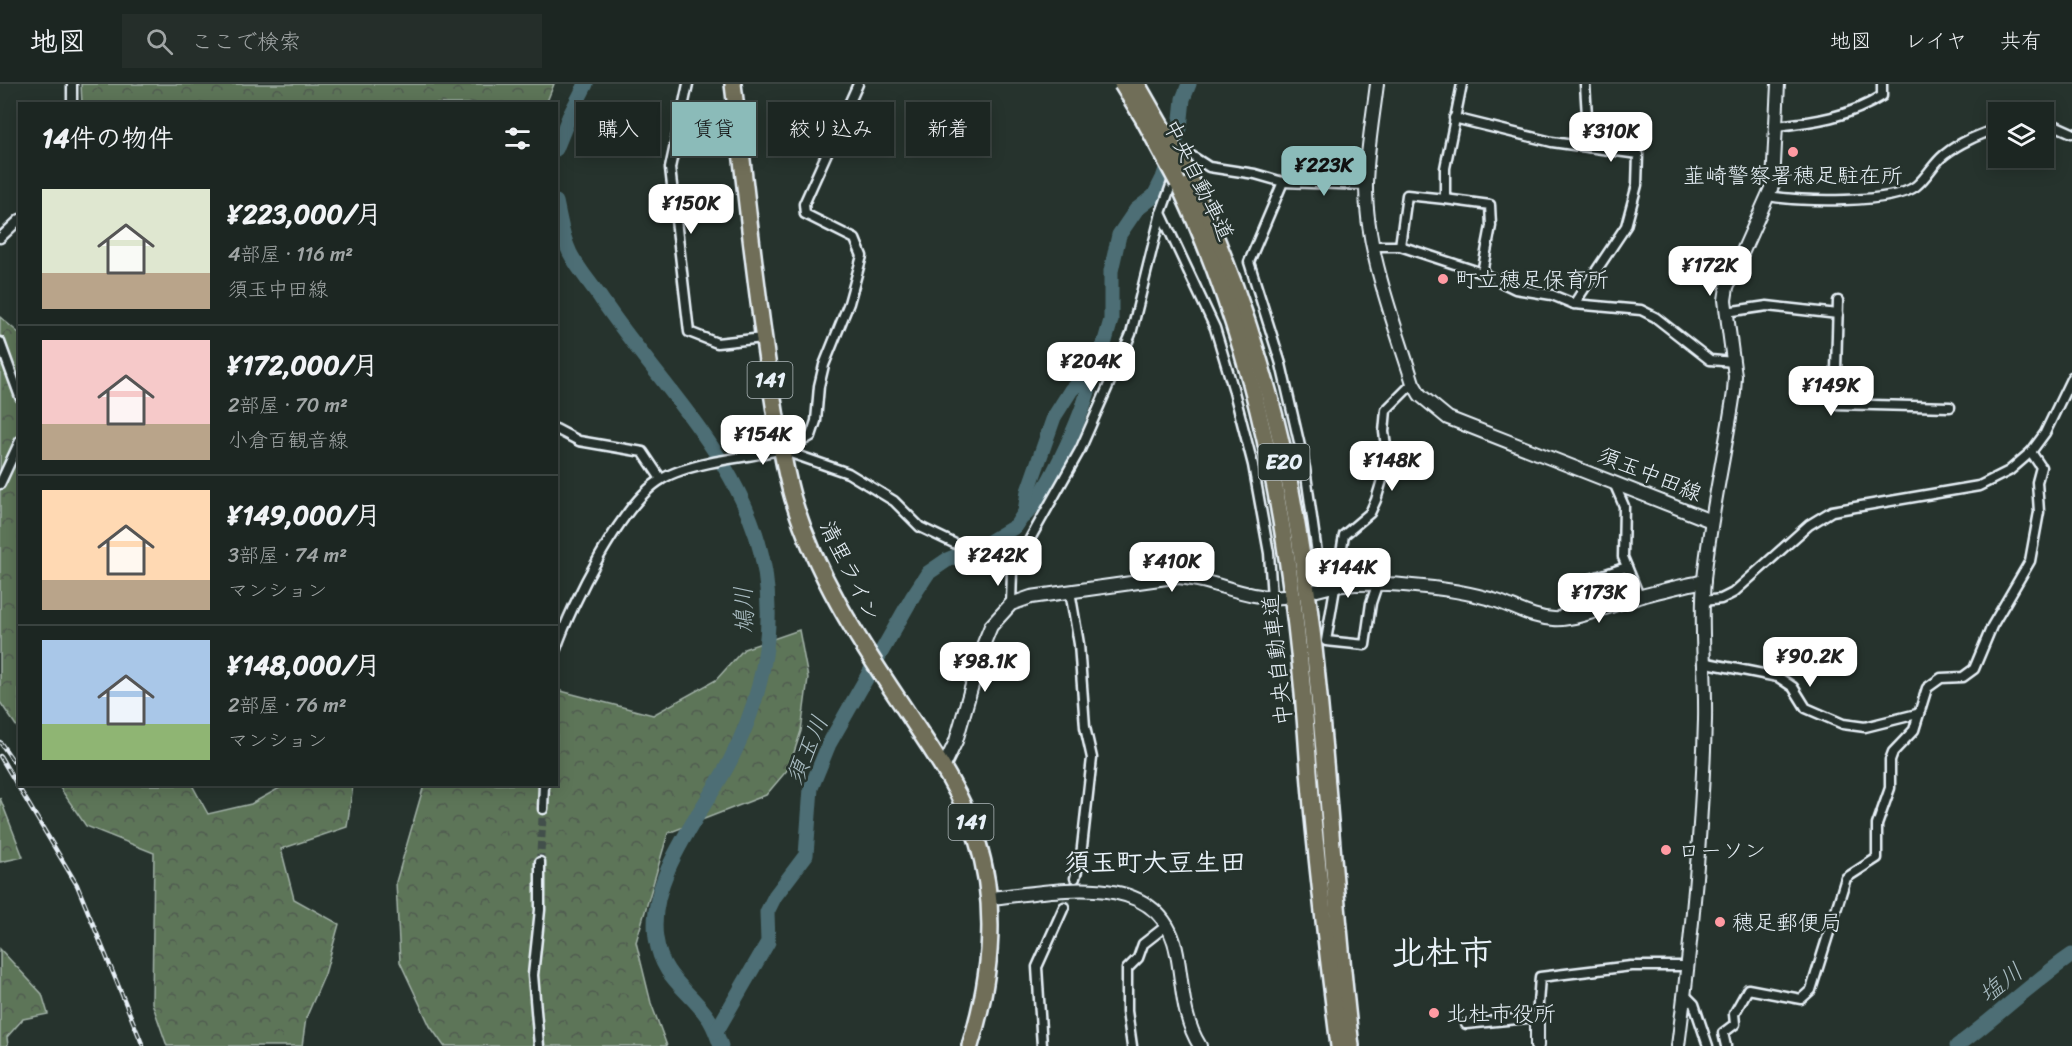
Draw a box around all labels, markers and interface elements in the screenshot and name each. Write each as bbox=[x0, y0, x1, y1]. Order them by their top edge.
search box bbox=[122, 14, 542, 68]
text: 地図 bbox=[30, 17, 86, 66]
text: ここで検索 bbox=[191, 22, 301, 61]
text: 地図 bbox=[1830, 22, 1872, 60]
text: レイヤ bbox=[1905, 22, 1967, 60]
text: 共有 bbox=[2000, 22, 2042, 60]
icon: search bbox=[143, 25, 176, 58]
chip: 購入 bbox=[576, 102, 660, 156]
chip: 賃貸 bbox=[672, 102, 756, 156]
chip: 絞り込み bbox=[768, 102, 894, 156]
chip: 新着 bbox=[906, 102, 990, 156]
map controls bbox=[1988, 102, 2054, 168]
button: layers bbox=[1988, 102, 2054, 168]
street label: 中央自動車道 bbox=[1153, 112, 1245, 248]
pin: ¥310K bbox=[1569, 112, 1653, 163]
text: ¥310K bbox=[1583, 114, 1639, 149]
text: 14件の物件 bbox=[42, 115, 173, 161]
icon: filters bbox=[501, 122, 534, 155]
marker: 韮崎警察署穂足駐在所 bbox=[1786, 145, 1800, 159]
pin: ¥223K bbox=[1282, 146, 1366, 197]
text: ¥223K bbox=[1295, 148, 1353, 183]
place label: 韮崎警察署穂足駐在所 bbox=[1683, 156, 1903, 195]
pin: ¥150K bbox=[649, 184, 733, 235]
text: ¥150K bbox=[663, 186, 719, 221]
text: ¥223,000/月 bbox=[228, 191, 382, 237]
icon: home bbox=[90, 213, 162, 285]
text: 4部屋 · 116 m² bbox=[228, 237, 353, 272]
pin: ¥172K bbox=[1668, 246, 1752, 297]
text: ¥172K bbox=[1683, 248, 1737, 283]
place label: 町立穂足保育所 bbox=[1455, 260, 1609, 299]
text: 須玉中田線 bbox=[228, 272, 328, 307]
marker: 町立穂足保育所 bbox=[1436, 272, 1450, 286]
text: ¥172,000/月 bbox=[228, 342, 379, 388]
pin: ¥204K bbox=[1049, 342, 1133, 393]
text: ¥204K bbox=[1061, 344, 1121, 379]
road number: 141 bbox=[748, 362, 792, 398]
icon: home bbox=[90, 364, 162, 436]
pin: ¥149K bbox=[1789, 366, 1873, 417]
text: ¥149K bbox=[1803, 368, 1859, 403]
text: 2部屋 · 70 m² bbox=[228, 388, 348, 423]
pin: ¥154K bbox=[721, 415, 805, 466]
text: ¥154K bbox=[735, 417, 791, 452]
text: 小倉百観音線 bbox=[228, 423, 348, 458]
street label: 須玉中田線 bbox=[1592, 435, 1708, 513]
pin: ¥148K bbox=[1350, 441, 1434, 492]
text: ¥148K bbox=[1364, 443, 1420, 478]
road number: E20 bbox=[1258, 444, 1310, 480]
text: ¥149,000/月 bbox=[228, 492, 381, 538]
street label: 清里ライン bbox=[809, 513, 891, 629]
icon: home bbox=[90, 514, 162, 586]
pin: ¥242K bbox=[956, 536, 1040, 587]
text: 3部屋 · 74 m² bbox=[228, 538, 347, 573]
text: ¥242K bbox=[969, 538, 1027, 573]
pin: ¥410K bbox=[1130, 542, 1214, 593]
text: ¥410K bbox=[1144, 544, 1200, 579]
pin: ¥144K bbox=[1306, 548, 1390, 599]
text: ¥144K bbox=[1320, 550, 1376, 585]
text: マンション bbox=[228, 573, 327, 608]
pin: ¥173K bbox=[1557, 573, 1641, 624]
text: ¥173K bbox=[1572, 575, 1626, 610]
water label: 鳩川 bbox=[722, 585, 766, 635]
street label: 中央自動車道 bbox=[1251, 592, 1303, 728]
pin: ¥90.2K bbox=[1761, 637, 1859, 688]
text: ¥90.2K bbox=[1777, 639, 1843, 674]
text: ¥148,000/月 bbox=[228, 642, 381, 688]
pin: ¥98.1K bbox=[936, 642, 1034, 693]
text: ¥98.1K bbox=[954, 644, 1016, 679]
icon: home bbox=[90, 664, 162, 736]
text: 2部屋 · 76 m² bbox=[228, 688, 347, 723]
water label: 須玉川 bbox=[774, 709, 840, 791]
text: マンション bbox=[228, 723, 327, 758]
road number: 141 bbox=[948, 804, 994, 840]
place label: ローソン bbox=[1678, 831, 1766, 870]
district label: 須玉町大豆生田 bbox=[1064, 839, 1246, 885]
marker: ローソン bbox=[1659, 843, 1673, 857]
place label: 穂足郵便局 bbox=[1732, 903, 1842, 942]
marker: 穂足郵便局 bbox=[1713, 915, 1727, 929]
district label: 北杜市 bbox=[1391, 923, 1493, 983]
water label: 塩川 bbox=[1969, 952, 2033, 1014]
place label: 北杜市役所 bbox=[1446, 994, 1556, 1033]
marker: 北杜市役所 bbox=[1427, 1006, 1441, 1020]

